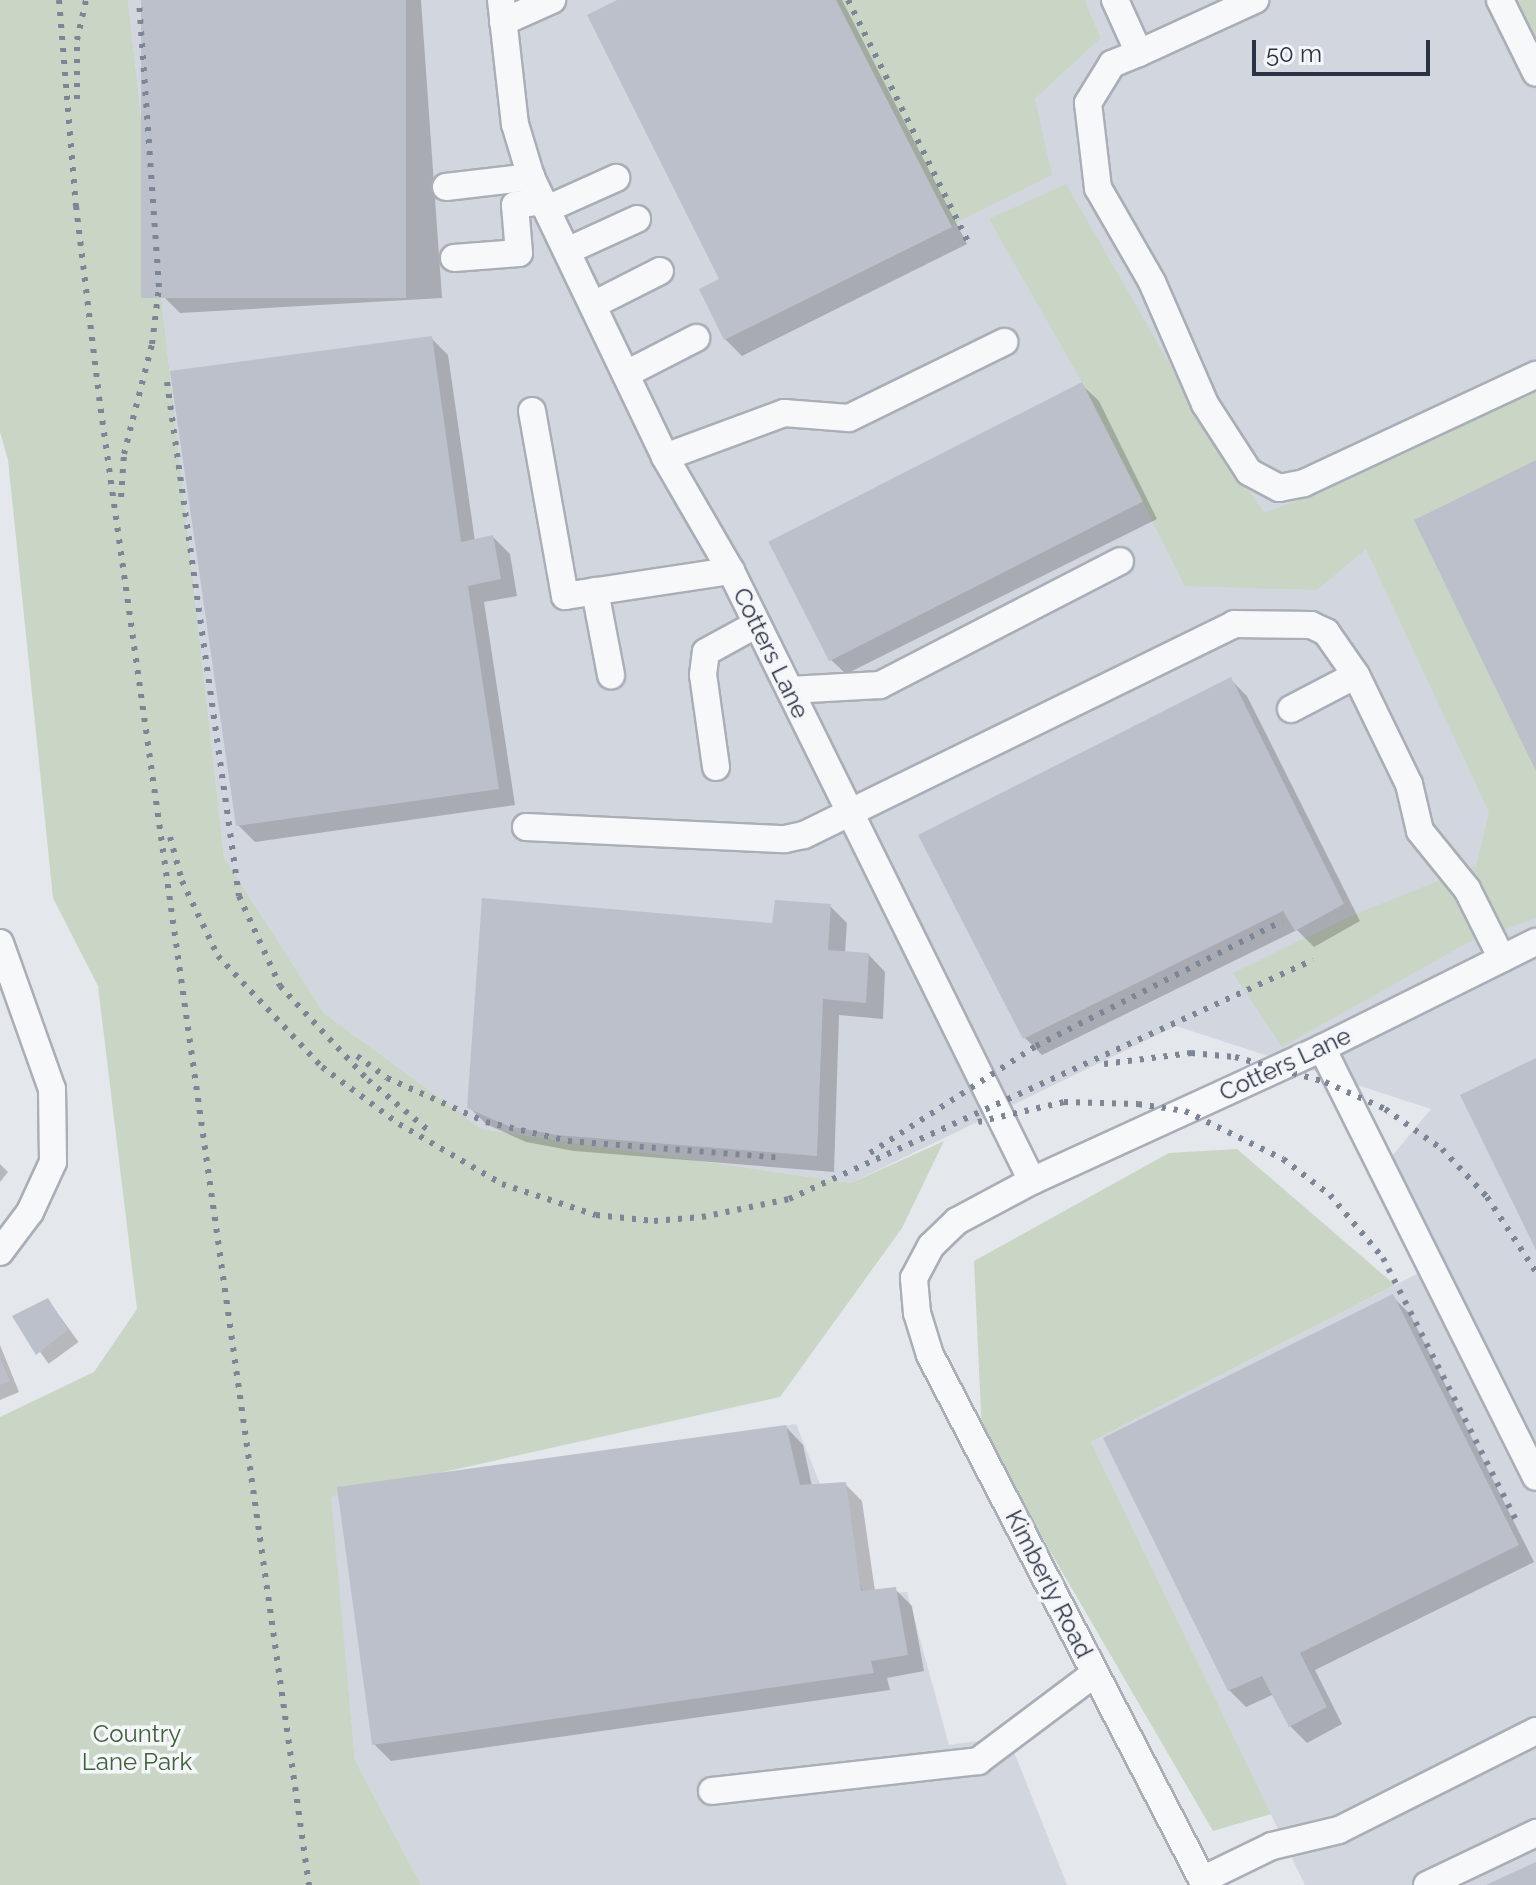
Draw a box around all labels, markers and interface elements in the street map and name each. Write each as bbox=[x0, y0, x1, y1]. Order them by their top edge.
scale bar bbox=[1256, 24, 1434, 74]
text: 50 m bbox=[1266, 39, 1322, 68]
street label: Cotters Lane bbox=[727, 583, 815, 723]
street label: Cotters Lane bbox=[1215, 1021, 1355, 1107]
street label: Kimberly Road bbox=[999, 1505, 1099, 1663]
park label: Country Lane Park bbox=[82, 1720, 192, 1776]

